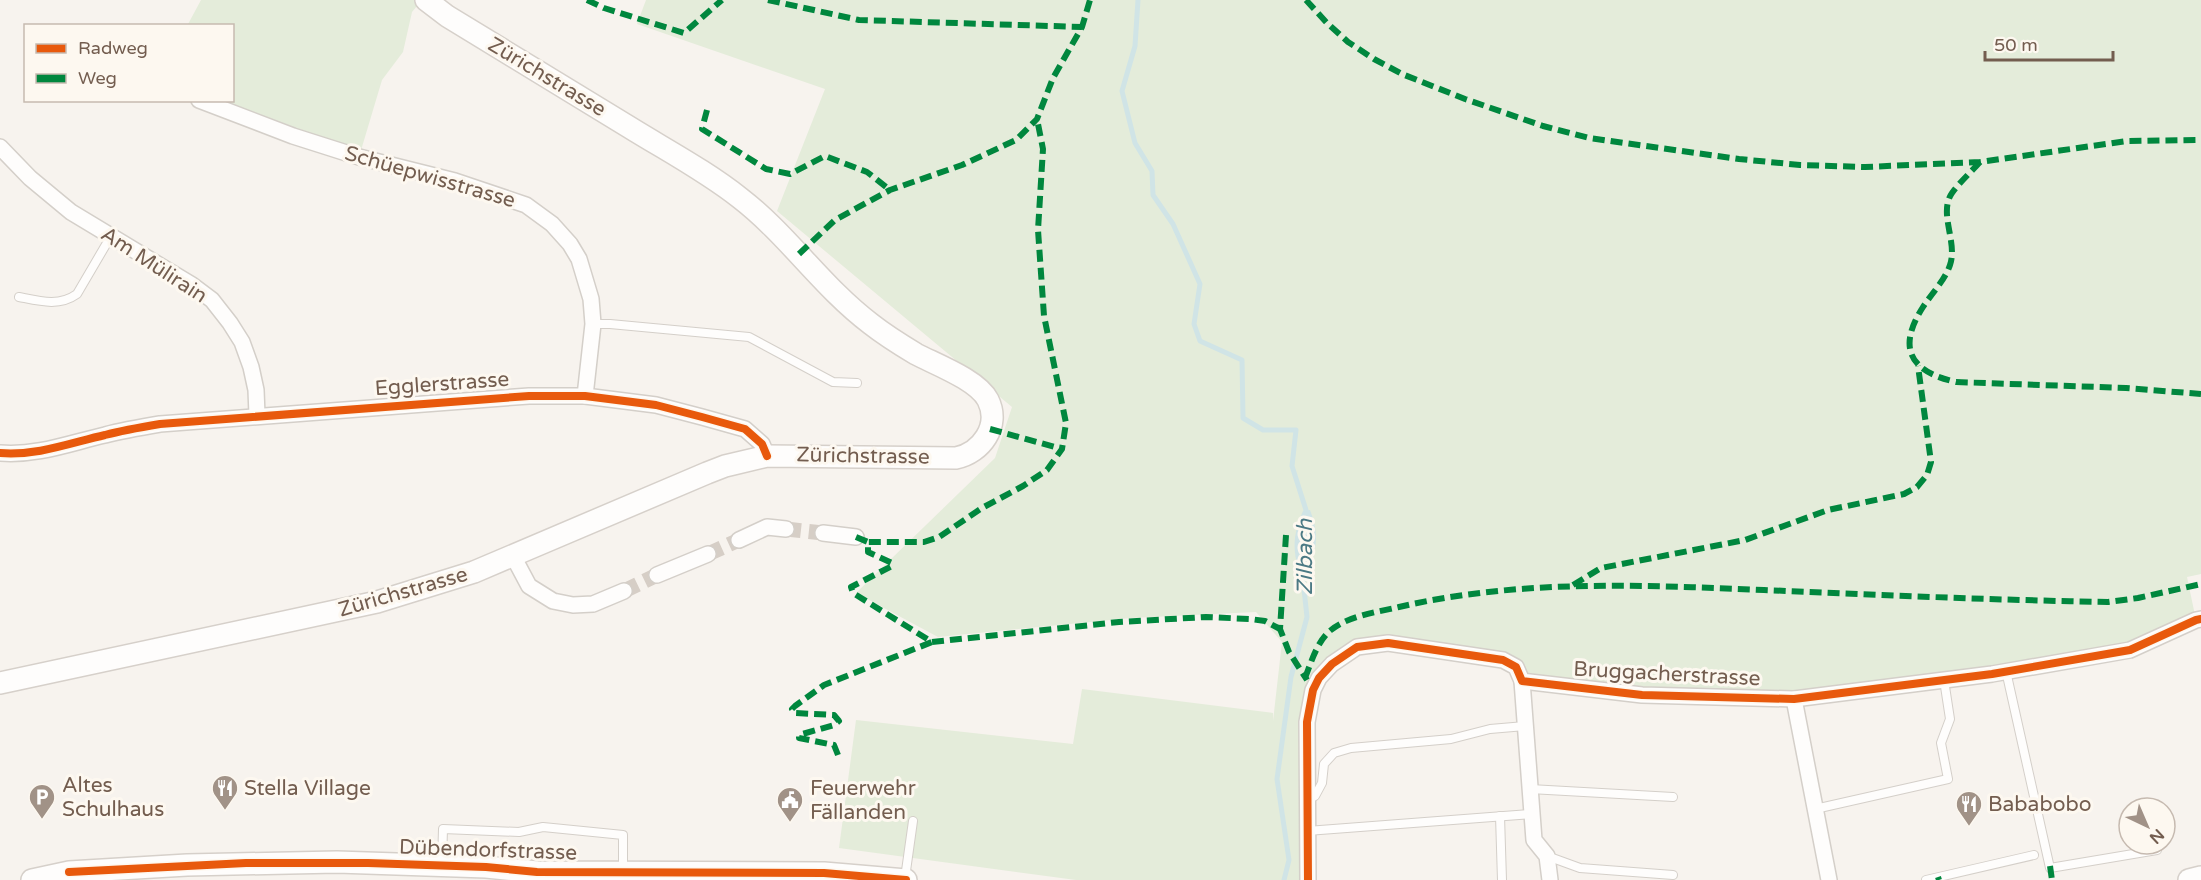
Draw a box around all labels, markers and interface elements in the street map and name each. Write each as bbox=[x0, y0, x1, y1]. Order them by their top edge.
legend bbox=[24, 24, 234, 102]
scale bar bbox=[1985, 24, 2112, 62]
street label: Zürichstrasse bbox=[483, 32, 611, 122]
text: 50 m bbox=[1994, 34, 2038, 56]
text: Radweg bbox=[78, 37, 148, 59]
text: Weg bbox=[78, 67, 117, 89]
street label: Schüepwisstrasse bbox=[342, 141, 518, 213]
street label: Am Mülirain bbox=[96, 221, 212, 309]
street label: Egglerstrasse bbox=[374, 367, 510, 401]
street label: Zürichstrasse bbox=[796, 442, 930, 470]
water label: Zilbach bbox=[1292, 518, 1318, 595]
street label: Zürichstrasse bbox=[335, 562, 471, 622]
street label: Bruggacherstrasse bbox=[1573, 657, 1761, 691]
place label: Altes Schulhaus bbox=[62, 773, 164, 822]
restaurant icon: Stella Village bbox=[210, 773, 240, 811]
place label: Stella Village bbox=[244, 776, 371, 801]
place label: Feuerwehr Fällanden bbox=[810, 776, 916, 825]
parking icon: Altes Schulhaus bbox=[27, 782, 57, 820]
public building icon: Feuerwehr Fällanden bbox=[775, 785, 805, 823]
restaurant icon: Bababobo bbox=[1954, 789, 1984, 827]
place label: Bababobo bbox=[1988, 792, 2091, 817]
north arrow bbox=[2117, 796, 2177, 856]
text: N bbox=[2145, 824, 2168, 848]
street label: Dübendorfstrasse bbox=[398, 834, 578, 866]

